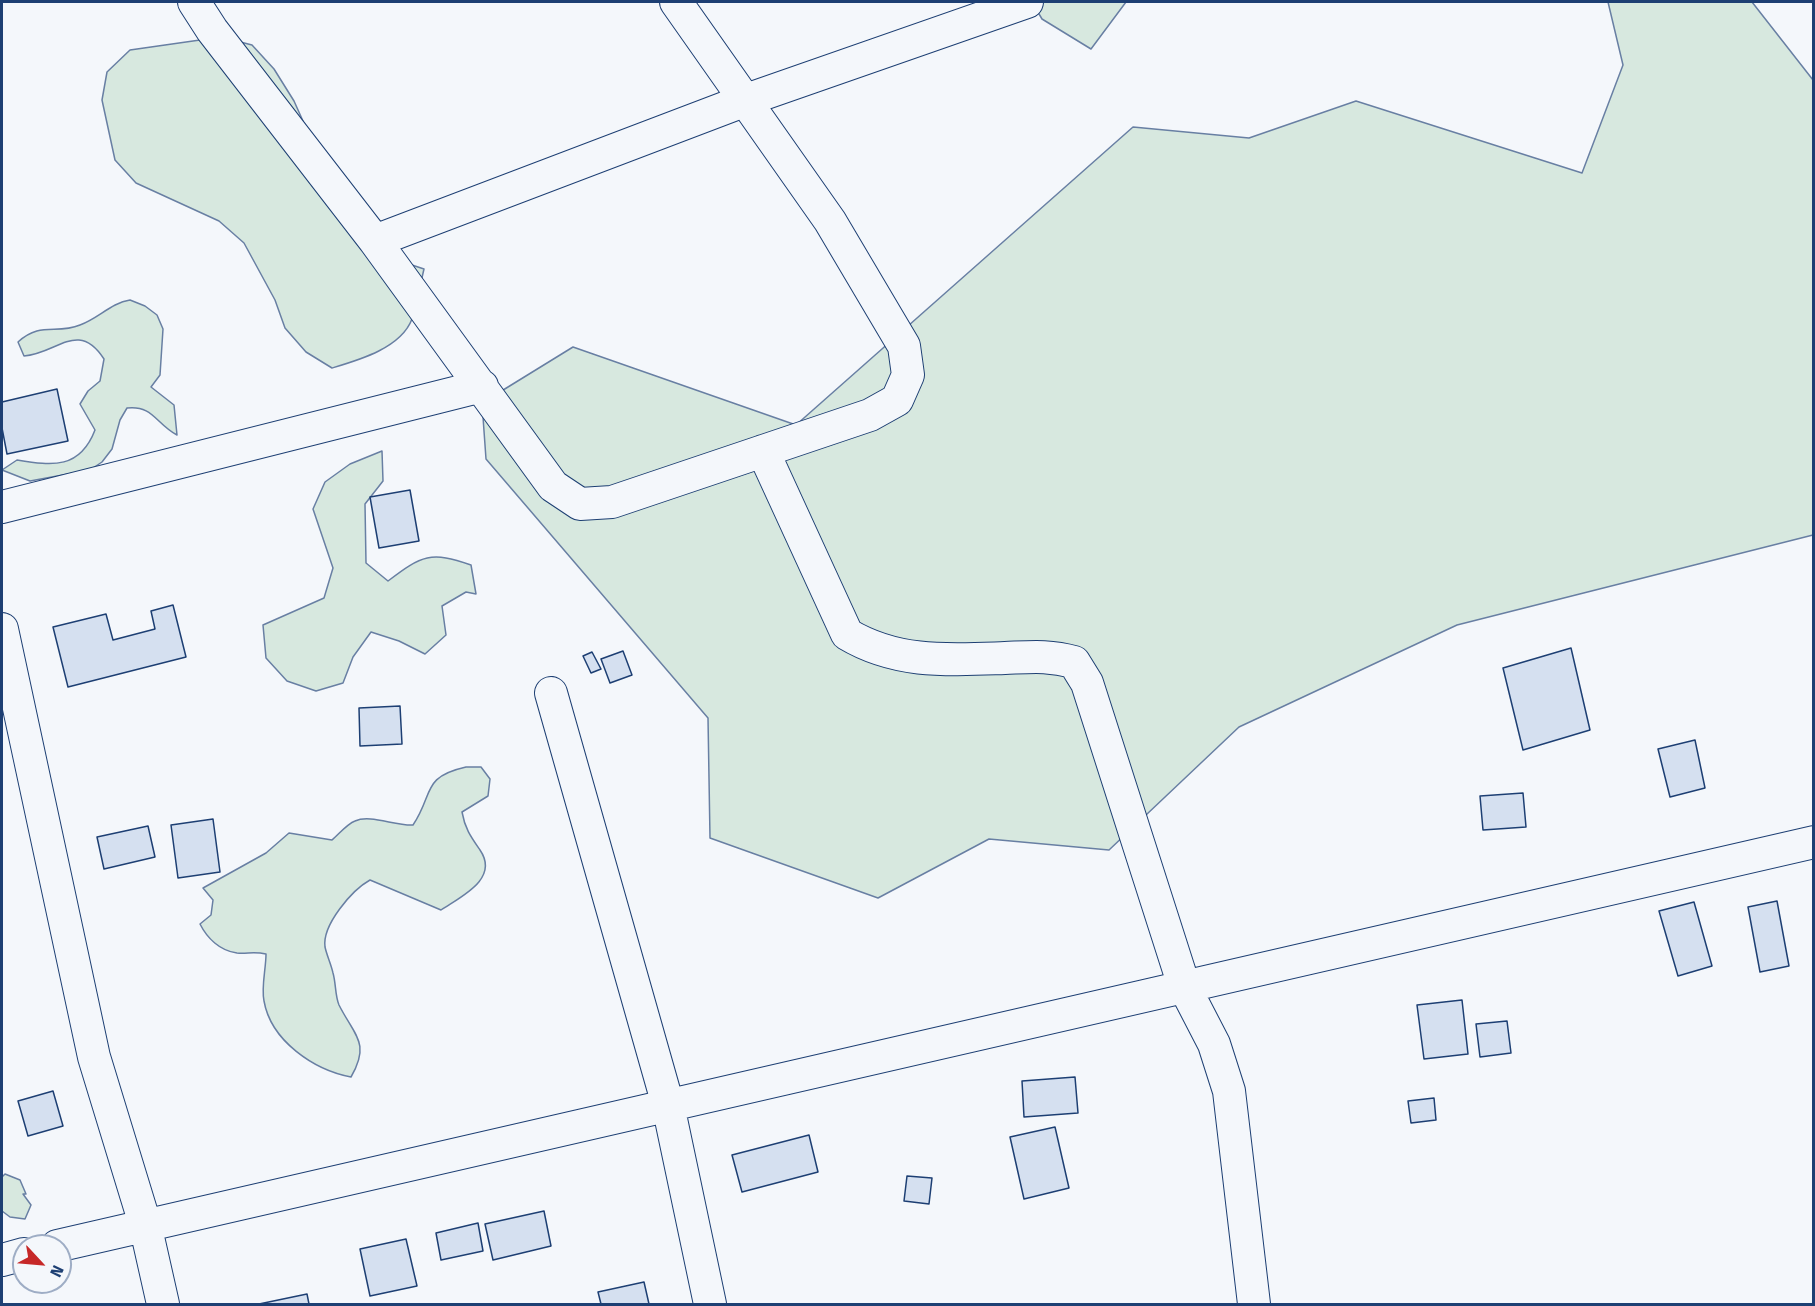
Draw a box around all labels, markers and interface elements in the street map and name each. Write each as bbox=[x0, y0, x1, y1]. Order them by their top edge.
north arrow bbox=[12, 1234, 72, 1294]
text: N bbox=[46, 1262, 68, 1280]

